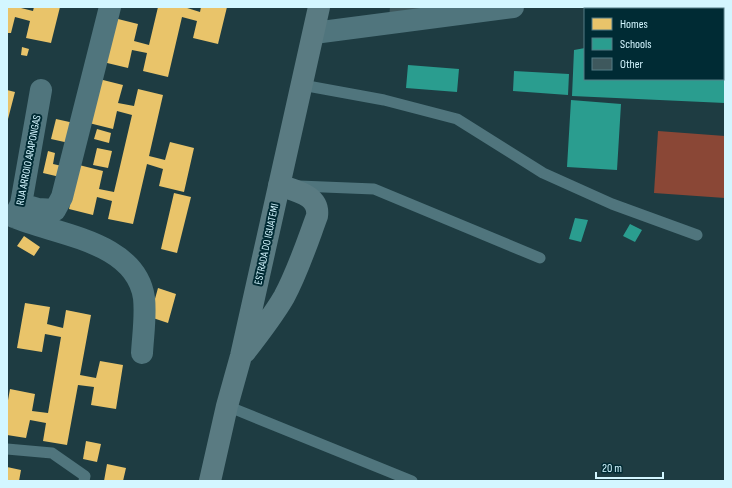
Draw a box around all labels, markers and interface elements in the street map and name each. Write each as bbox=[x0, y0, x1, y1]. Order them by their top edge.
legend bbox=[584, 8, 724, 80]
text: Homes bbox=[620, 17, 648, 32]
text: Schools bbox=[620, 37, 652, 52]
text: Other bbox=[620, 57, 644, 72]
street label: RUA ARROIO ARAPONGAS bbox=[13, 114, 44, 206]
street label: ESTRADA DO IGUATEMI bbox=[252, 202, 281, 286]
scale bar bbox=[596, 454, 663, 480]
text: 20 m bbox=[602, 461, 622, 476]

